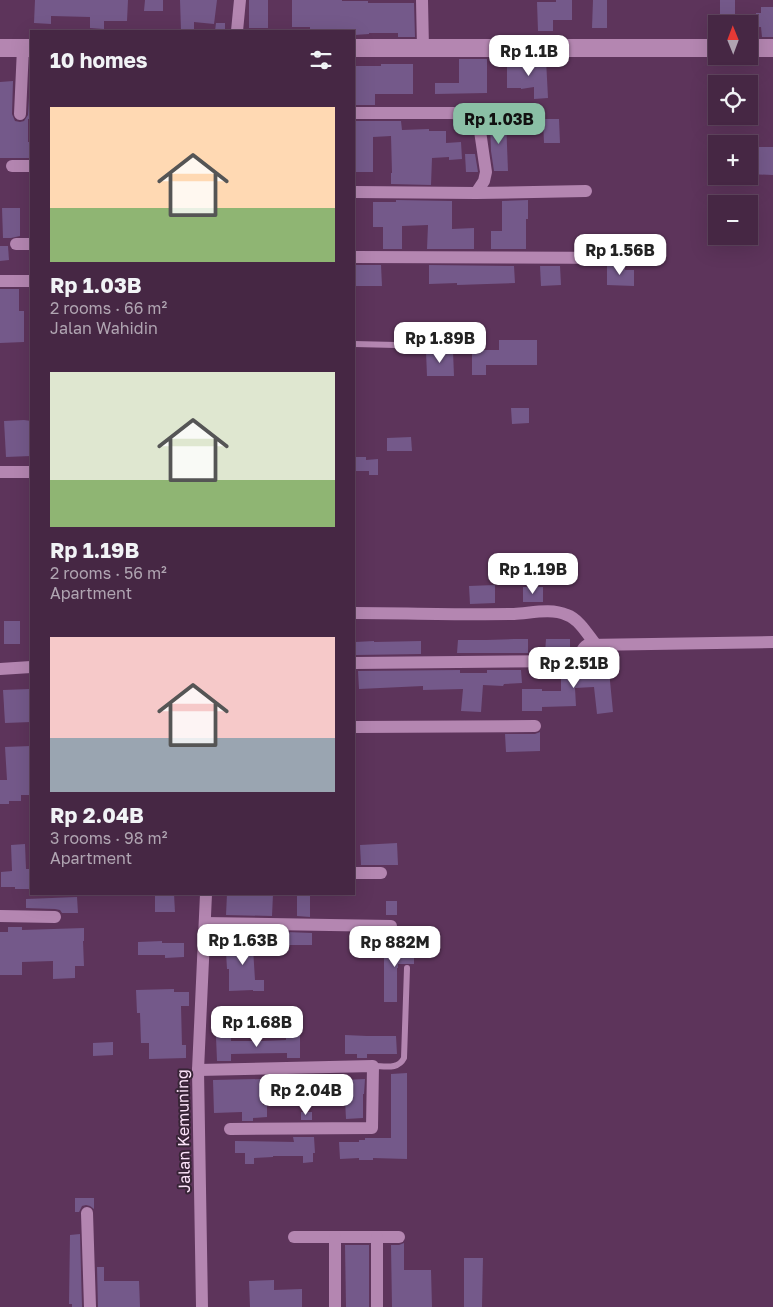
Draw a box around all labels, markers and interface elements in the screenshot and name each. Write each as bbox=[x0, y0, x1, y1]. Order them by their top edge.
north arrow bbox=[708, 15, 758, 65]
map controls bbox=[708, 15, 758, 245]
pin: Rp 1.1B bbox=[483, 34, 575, 77]
text: Rp 1.1B bbox=[500, 41, 558, 61]
icon: filters bbox=[307, 46, 335, 74]
text: 10 homes bbox=[50, 47, 148, 73]
button: locate bbox=[708, 75, 758, 125]
pin: Rp 1.03B bbox=[447, 102, 551, 145]
text: Rp 1.03B bbox=[464, 109, 534, 129]
button: + bbox=[708, 135, 758, 185]
icon: home bbox=[148, 140, 238, 230]
button: − bbox=[708, 195, 758, 245]
pin: Rp 1.56B bbox=[568, 234, 672, 276]
text: Rp 1.56B bbox=[585, 240, 655, 260]
text: Rp 1.03B bbox=[50, 272, 142, 298]
text: 2 rooms · 66 m² bbox=[50, 298, 167, 318]
text: Jalan Wahidin bbox=[50, 318, 158, 338]
pin: Rp 1.89B bbox=[388, 322, 492, 364]
text: Rp 1.89B bbox=[405, 328, 475, 348]
icon: home bbox=[148, 405, 238, 495]
text: Rp 1.19B bbox=[50, 537, 139, 563]
pin: Rp 1.19B bbox=[481, 552, 585, 595]
text: Rp 1.19B bbox=[499, 559, 567, 579]
text: 2 rooms · 56 m² bbox=[50, 563, 167, 583]
text: Apartment bbox=[50, 583, 132, 603]
pin: Rp 2.51B bbox=[522, 646, 626, 689]
text: Rp 2.51B bbox=[539, 653, 609, 673]
icon: home bbox=[148, 670, 238, 760]
text: Rp 2.04B bbox=[50, 802, 144, 828]
text: 3 rooms · 98 m² bbox=[50, 828, 167, 848]
text: Apartment bbox=[50, 848, 132, 868]
pin: Rp 1.63B bbox=[191, 924, 295, 966]
pin: Rp 882M bbox=[349, 926, 441, 968]
text: Rp 1.63B bbox=[208, 930, 278, 950]
text: Rp 882M bbox=[360, 932, 430, 952]
pin: Rp 1.68B bbox=[205, 1006, 309, 1048]
text: Rp 1.68B bbox=[222, 1012, 292, 1032]
street label: Jalan Kemuning bbox=[172, 1069, 194, 1193]
pin: Rp 2.04B bbox=[254, 1074, 358, 1116]
text: Rp 2.04B bbox=[270, 1080, 342, 1100]

